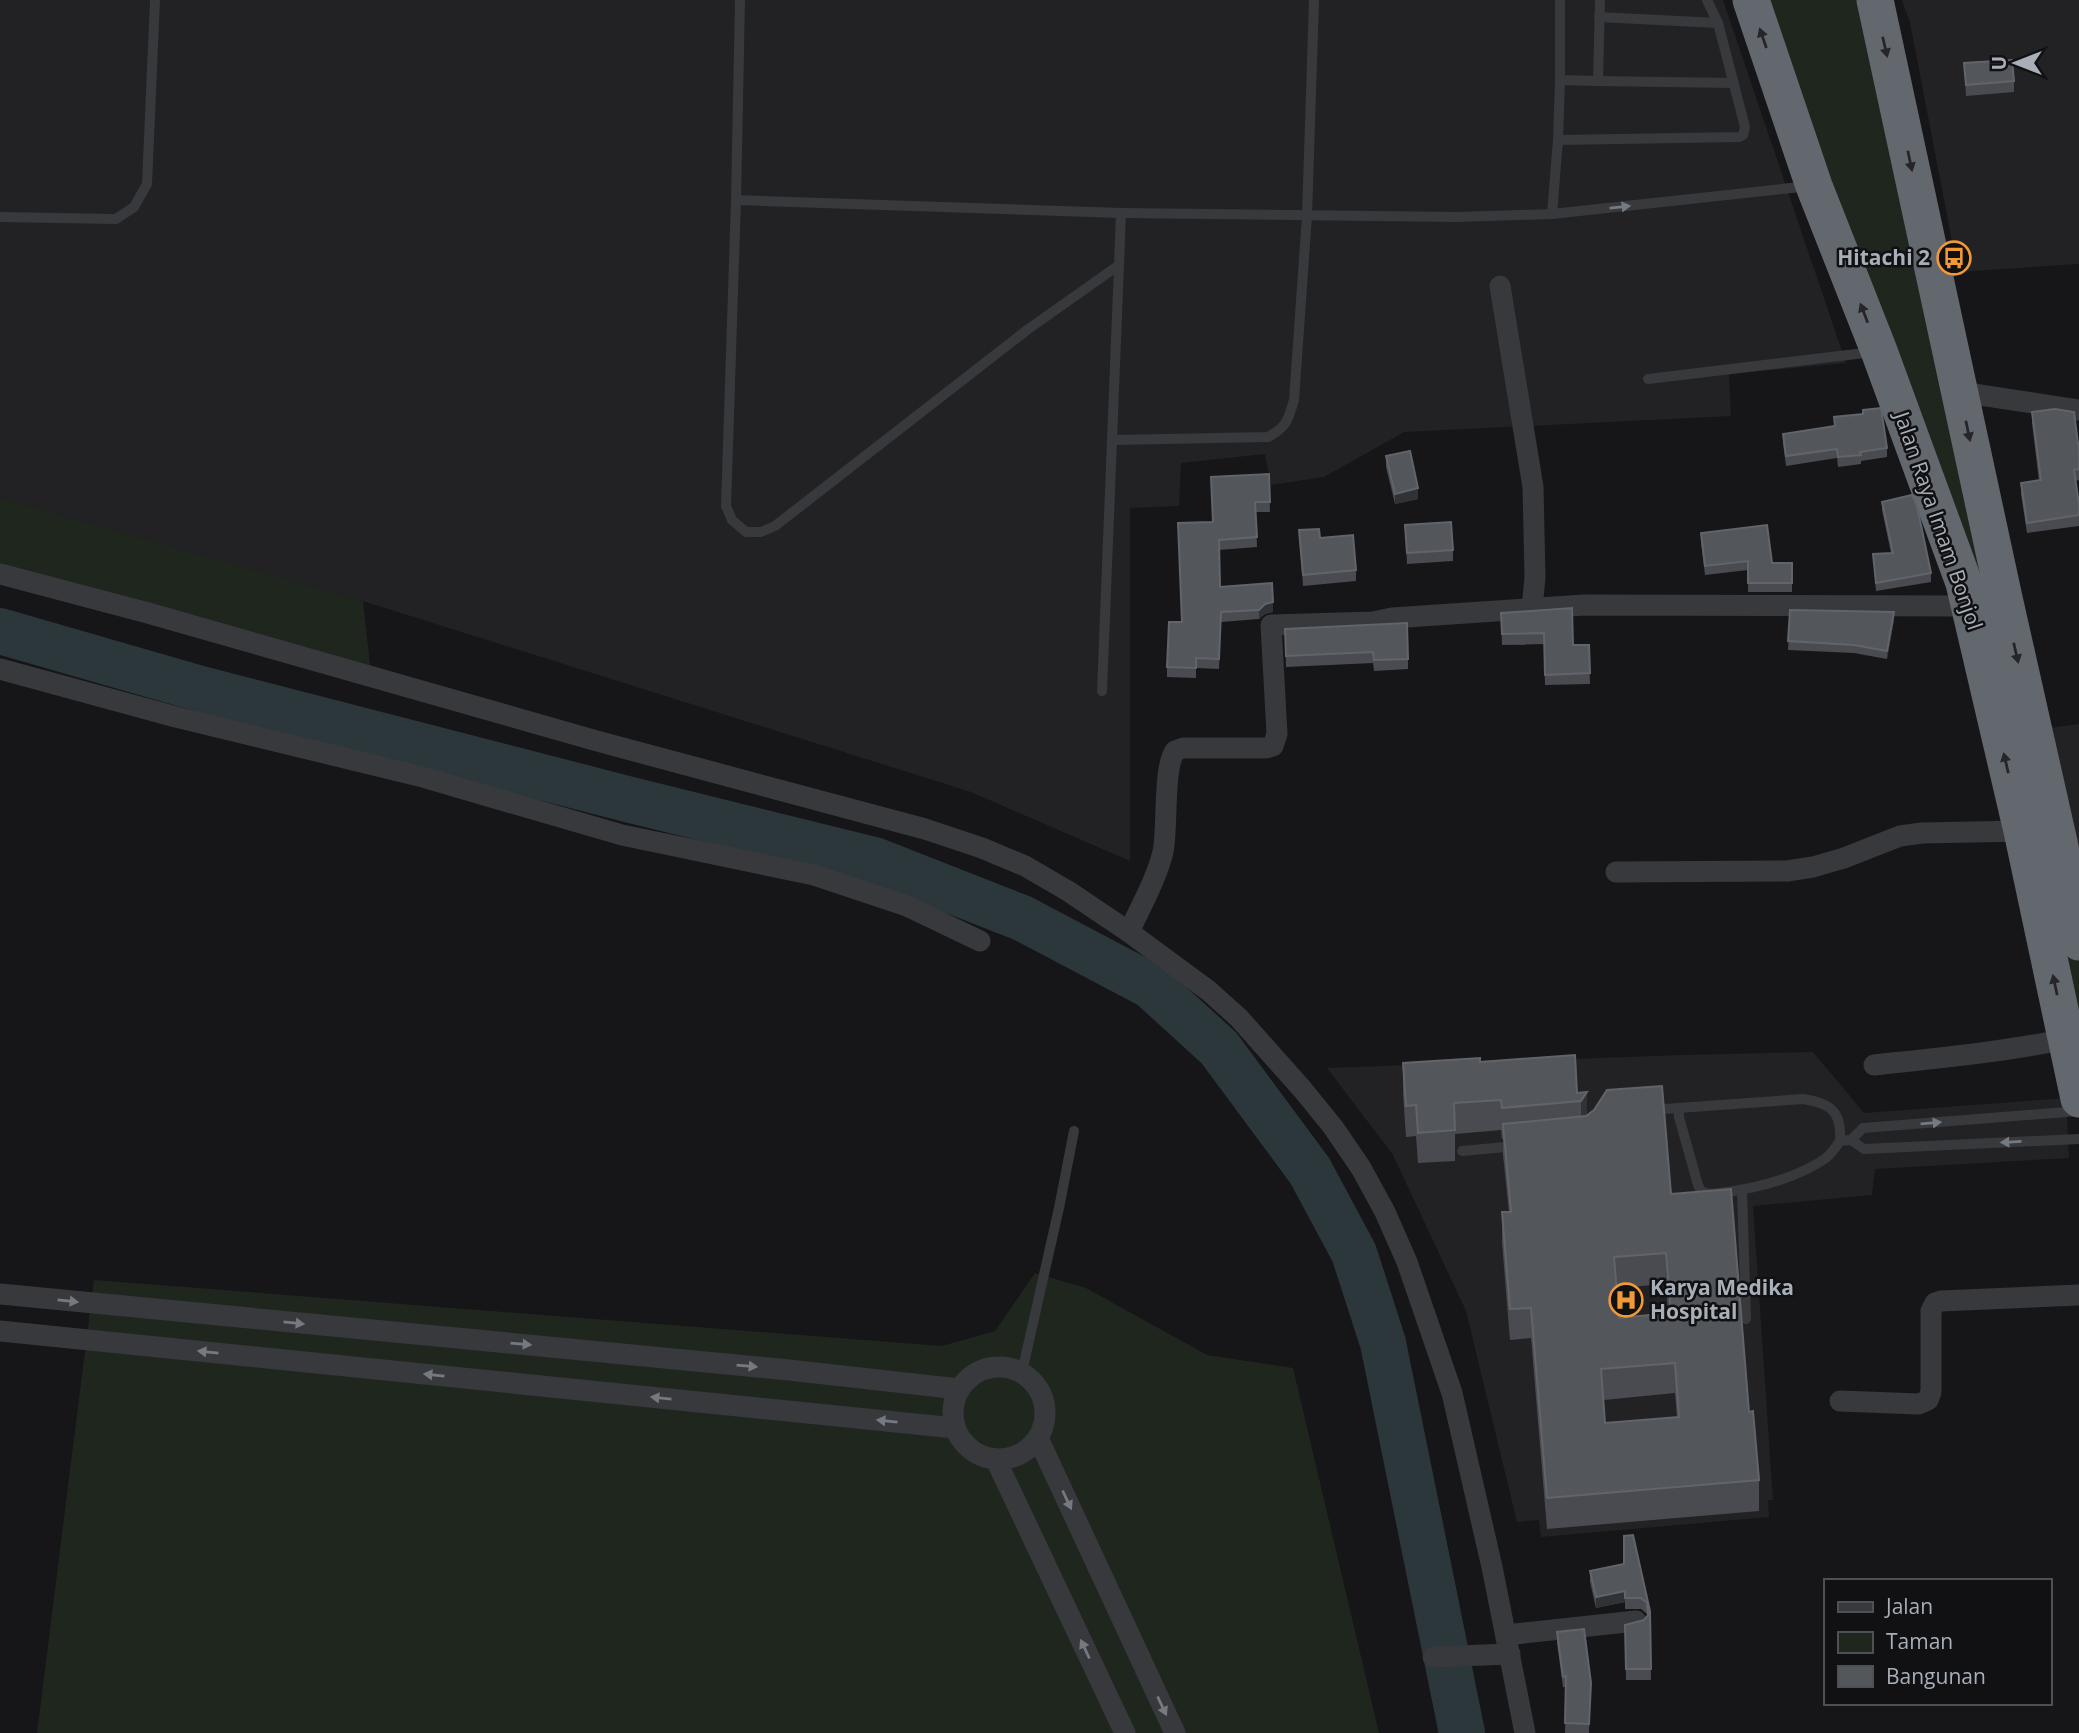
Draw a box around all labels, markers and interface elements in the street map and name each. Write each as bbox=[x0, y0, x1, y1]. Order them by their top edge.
one-way arrow bbox=[1757, 27, 1768, 48]
north arrow bbox=[1981, 28, 2051, 98]
one-way arrow bbox=[1880, 36, 1891, 58]
text: U bbox=[1986, 56, 2012, 70]
one-way arrow bbox=[1905, 150, 1916, 172]
one-way arrow bbox=[1609, 201, 1631, 212]
bus stop icon: Hitachi 2 bbox=[1935, 239, 1973, 277]
place label: Hitachi 2 bbox=[1837, 243, 1930, 271]
one-way arrow bbox=[1858, 302, 1869, 323]
street label: Jalan Raya Imam Bonjol bbox=[1888, 406, 1989, 634]
one-way arrow bbox=[1963, 420, 1974, 442]
one-way arrow bbox=[2011, 642, 2022, 664]
one-way arrow bbox=[2000, 751, 2011, 773]
one-way arrow bbox=[2049, 974, 2060, 996]
one-way arrow bbox=[1920, 1117, 1942, 1128]
one-way arrow bbox=[2000, 1137, 2022, 1148]
place label: Karya Medika Hospital bbox=[1650, 1273, 1794, 1325]
hospital icon: Karya Medika Hospital bbox=[1607, 1281, 1645, 1319]
one-way arrow bbox=[57, 1295, 79, 1306]
one-way arrow bbox=[284, 1317, 306, 1328]
one-way arrow bbox=[510, 1339, 532, 1350]
one-way arrow bbox=[197, 1346, 219, 1357]
one-way arrow bbox=[736, 1361, 758, 1372]
one-way arrow bbox=[423, 1369, 445, 1380]
one-way arrow bbox=[650, 1392, 672, 1403]
one-way arrow bbox=[876, 1416, 898, 1427]
one-way arrow bbox=[1061, 1490, 1073, 1510]
legend bbox=[1824, 1579, 2051, 1705]
text: Jalan bbox=[1884, 1592, 1933, 1620]
text: Taman bbox=[1886, 1627, 1953, 1655]
one-way arrow bbox=[1080, 1639, 1091, 1659]
text: Bangunan bbox=[1886, 1662, 1986, 1690]
one-way arrow bbox=[1157, 1696, 1168, 1716]

